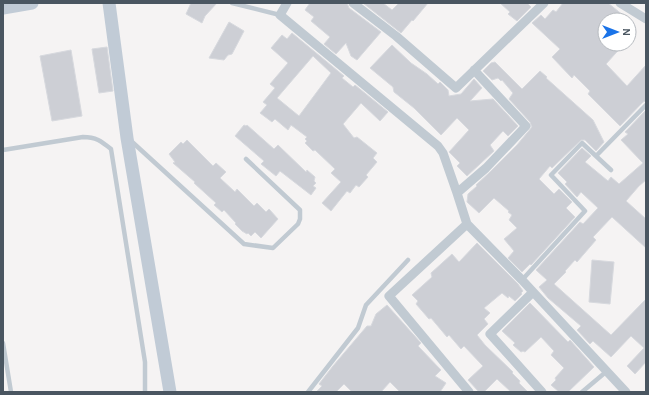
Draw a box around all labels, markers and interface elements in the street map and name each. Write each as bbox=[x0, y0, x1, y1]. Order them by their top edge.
north arrow bbox=[597, 12, 637, 52]
text: N bbox=[621, 28, 632, 36]

